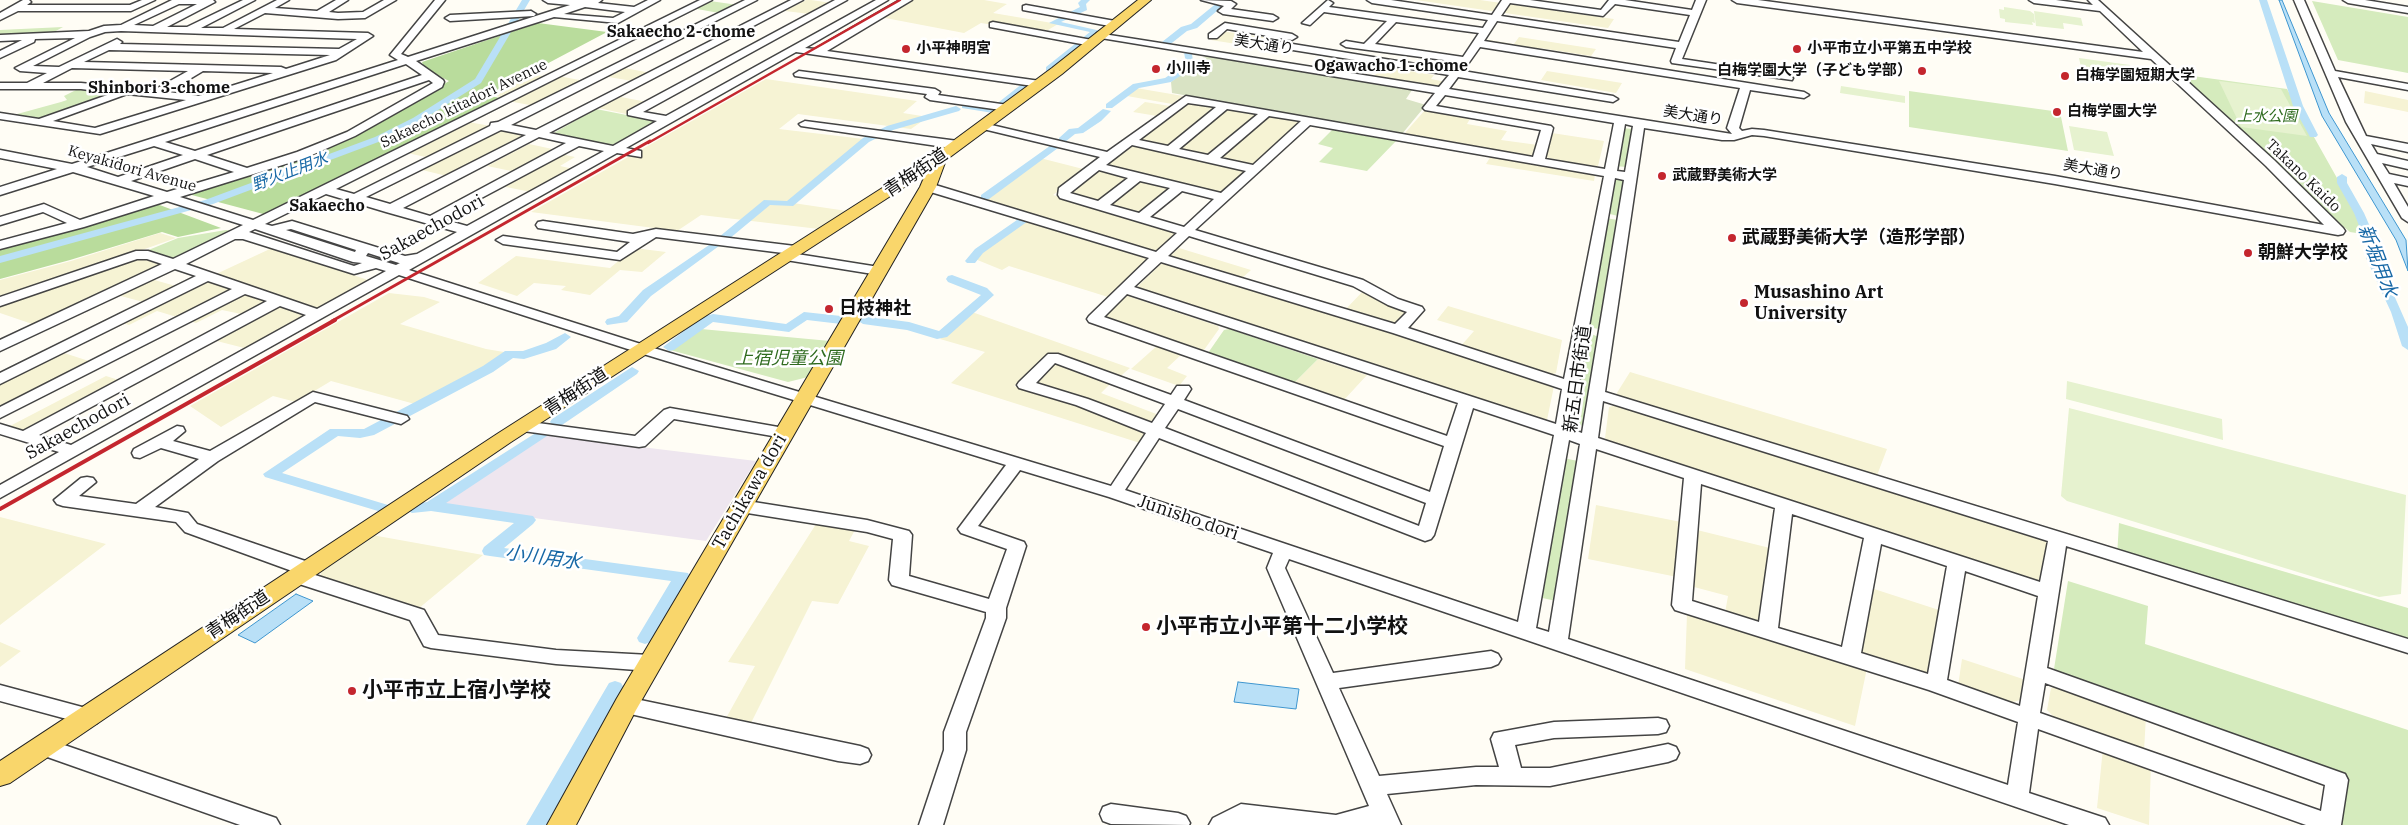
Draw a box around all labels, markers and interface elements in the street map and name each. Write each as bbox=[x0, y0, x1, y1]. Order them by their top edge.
district label: Sakaecho 2-chome bbox=[607, 22, 755, 42]
street label: 美大通り bbox=[1233, 31, 1295, 59]
place label: 小平神明宮 bbox=[916, 40, 991, 58]
place label: 小平市立小平第五中学校 bbox=[1807, 40, 1972, 58]
marker: 小平神明宮 bbox=[900, 43, 912, 55]
marker: 小平市立小平第五中学校 bbox=[1791, 43, 1803, 55]
street label: Sakaecho kitadori Avenue bbox=[378, 56, 550, 152]
district label: Ogawacho 1-chome bbox=[1314, 56, 1468, 76]
place label: 小川寺 bbox=[1166, 60, 1211, 78]
place label: 白梅学園大学（子ども学部） bbox=[1717, 62, 1912, 80]
marker: 小川寺 bbox=[1150, 63, 1162, 75]
marker: 白梅学園大学（子ども学部） bbox=[1916, 65, 1928, 77]
place label: 白梅学園短期大学 bbox=[2075, 67, 2195, 85]
marker: 白梅学園短期大学 bbox=[2059, 70, 2071, 82]
district label: Shinbori 3-chome bbox=[88, 78, 230, 98]
street label: 美大通り bbox=[1662, 102, 1724, 130]
place label: 白梅学園大学 bbox=[2067, 103, 2157, 121]
marker: 白梅学園大学 bbox=[2051, 106, 2063, 118]
park label: 上水公園 bbox=[2237, 108, 2297, 126]
street label: Takano Kaido bbox=[2262, 136, 2344, 216]
street label: Keyakidori Avenue bbox=[66, 142, 198, 196]
street label: 青梅街道 bbox=[880, 144, 952, 202]
water label: 野火止用水 bbox=[249, 149, 331, 195]
street label: 美大通り bbox=[2062, 156, 2124, 184]
place label: 武蔵野美術大学 bbox=[1672, 167, 1777, 185]
marker: 武蔵野美術大学 bbox=[1656, 170, 1668, 182]
street label: Sakaechodori bbox=[376, 190, 488, 266]
district label: Sakaecho bbox=[289, 196, 365, 216]
water label: 新堀用水 bbox=[2353, 221, 2401, 301]
place label: 武蔵野美術大学（造形学部） bbox=[1742, 227, 1976, 249]
marker: 武蔵野美術大学（造形学部） bbox=[1726, 232, 1738, 244]
place label: 朝鮮大学校 bbox=[2258, 242, 2348, 264]
marker: 朝鮮大学校 bbox=[2242, 247, 2254, 259]
place label: Musashino Art University bbox=[1754, 282, 1883, 324]
marker: Musashino Art University bbox=[1738, 297, 1750, 309]
place label: 日枝神社 bbox=[839, 298, 911, 320]
marker: 日枝神社 bbox=[823, 303, 835, 315]
street label: 新五日市街道 bbox=[1560, 324, 1596, 434]
park label: 上宿児童公園 bbox=[735, 348, 843, 370]
street label: 青梅街道 bbox=[540, 363, 612, 421]
street label: Sakaechodori bbox=[22, 389, 134, 465]
street label: Tachikawa dori bbox=[708, 430, 792, 554]
street label: Junisho dori bbox=[1135, 491, 1241, 545]
water label: 小川用水 bbox=[504, 541, 582, 575]
street label: 青梅街道 bbox=[202, 586, 274, 644]
place label: 小平市立小平第十二小学校 bbox=[1156, 614, 1408, 640]
marker: 小平市立小平第十二小学校 bbox=[1140, 621, 1152, 633]
place label: 小平市立上宿小学校 bbox=[362, 678, 551, 704]
marker: 小平市立上宿小学校 bbox=[346, 685, 358, 697]

